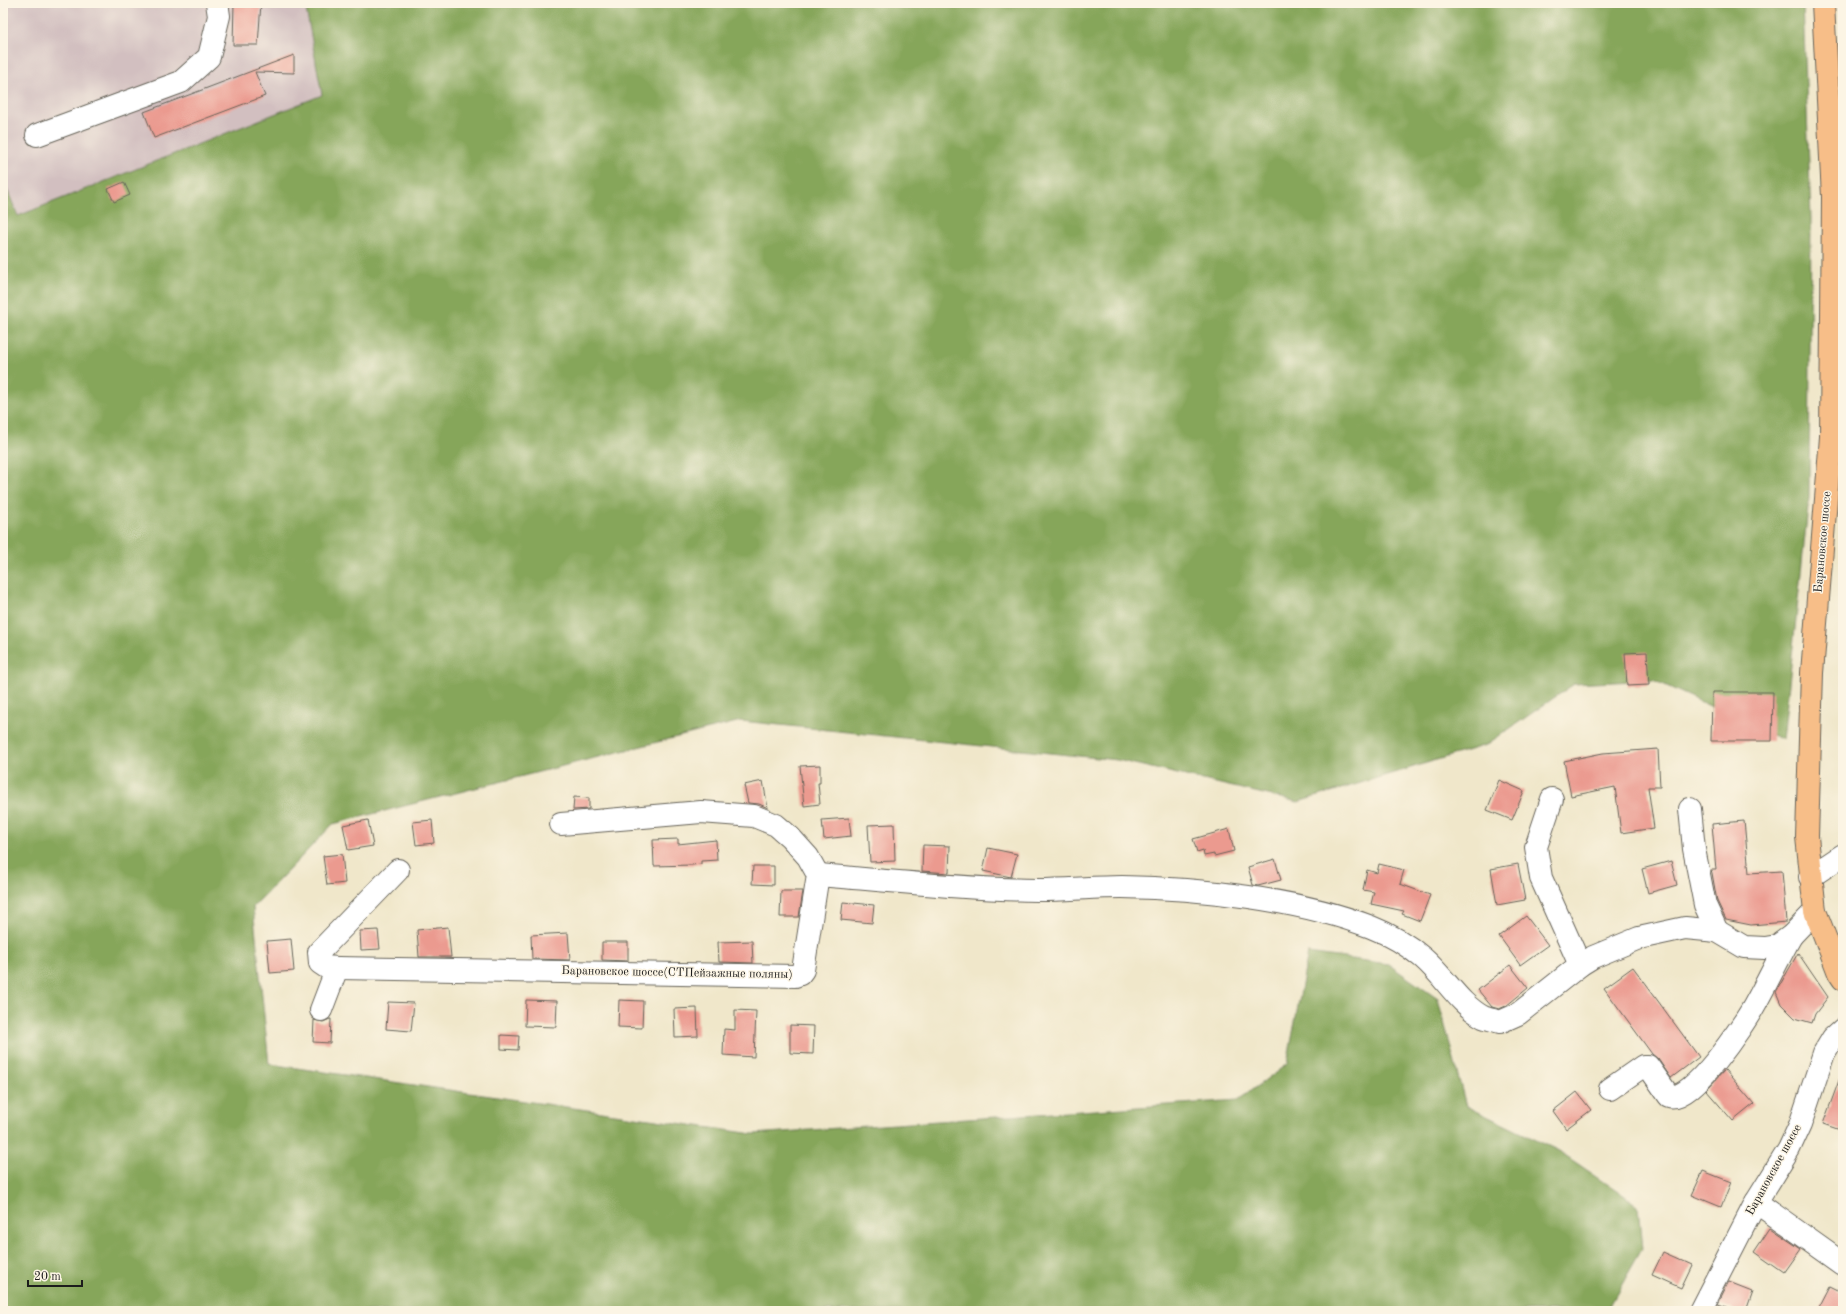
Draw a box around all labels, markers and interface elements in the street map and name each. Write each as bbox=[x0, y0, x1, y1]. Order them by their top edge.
street label: Барановское шоссе bbox=[1813, 490, 1833, 593]
street label: Барановское шоссе(СТПейзажные поляны) bbox=[561, 964, 793, 981]
street label: Барановское шоссе bbox=[1744, 1122, 1804, 1218]
scale bar bbox=[28, 1262, 82, 1288]
text: 20 m bbox=[34, 1271, 61, 1283]

